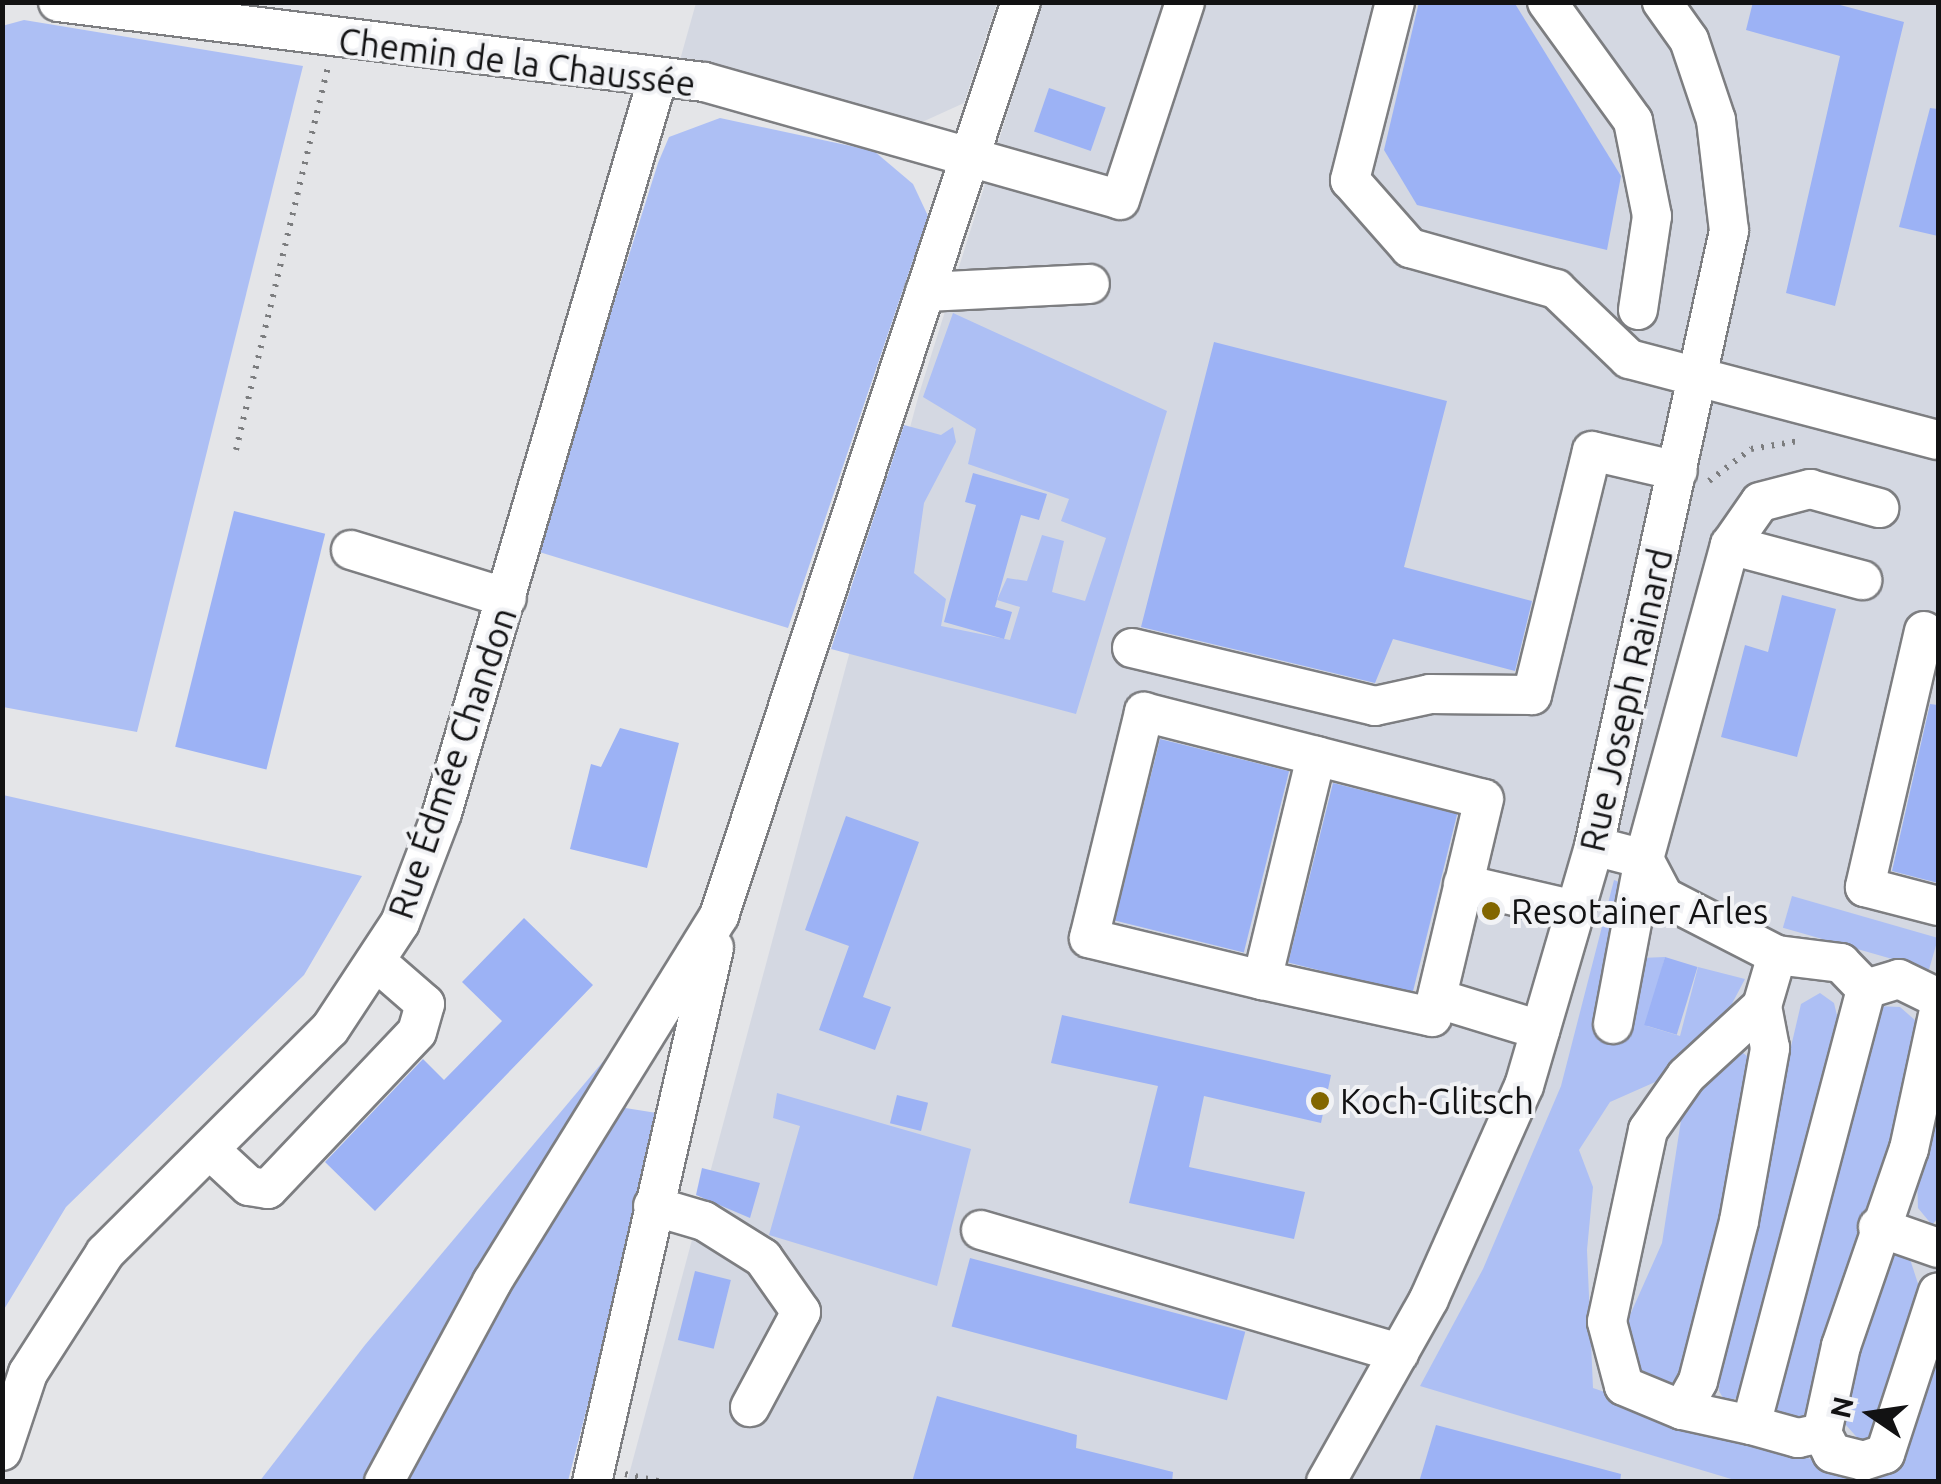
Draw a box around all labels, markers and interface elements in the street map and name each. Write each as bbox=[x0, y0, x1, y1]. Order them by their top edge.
street label: Chemin de la Chaussée bbox=[336, 19, 698, 105]
street label: Rue Joseph Rainard bbox=[1571, 544, 1681, 856]
street label: Rue Édmée Chandon bbox=[379, 602, 525, 924]
place label: Resotainer Arles bbox=[1511, 890, 1768, 932]
marker: Resotainer Arles bbox=[1480, 900, 1502, 922]
place label: Koch-Glitsch bbox=[1340, 1080, 1534, 1122]
marker: Koch-Glitsch bbox=[1309, 1090, 1331, 1112]
north arrow bbox=[1821, 1364, 1921, 1464]
text: N bbox=[1824, 1393, 1859, 1421]

